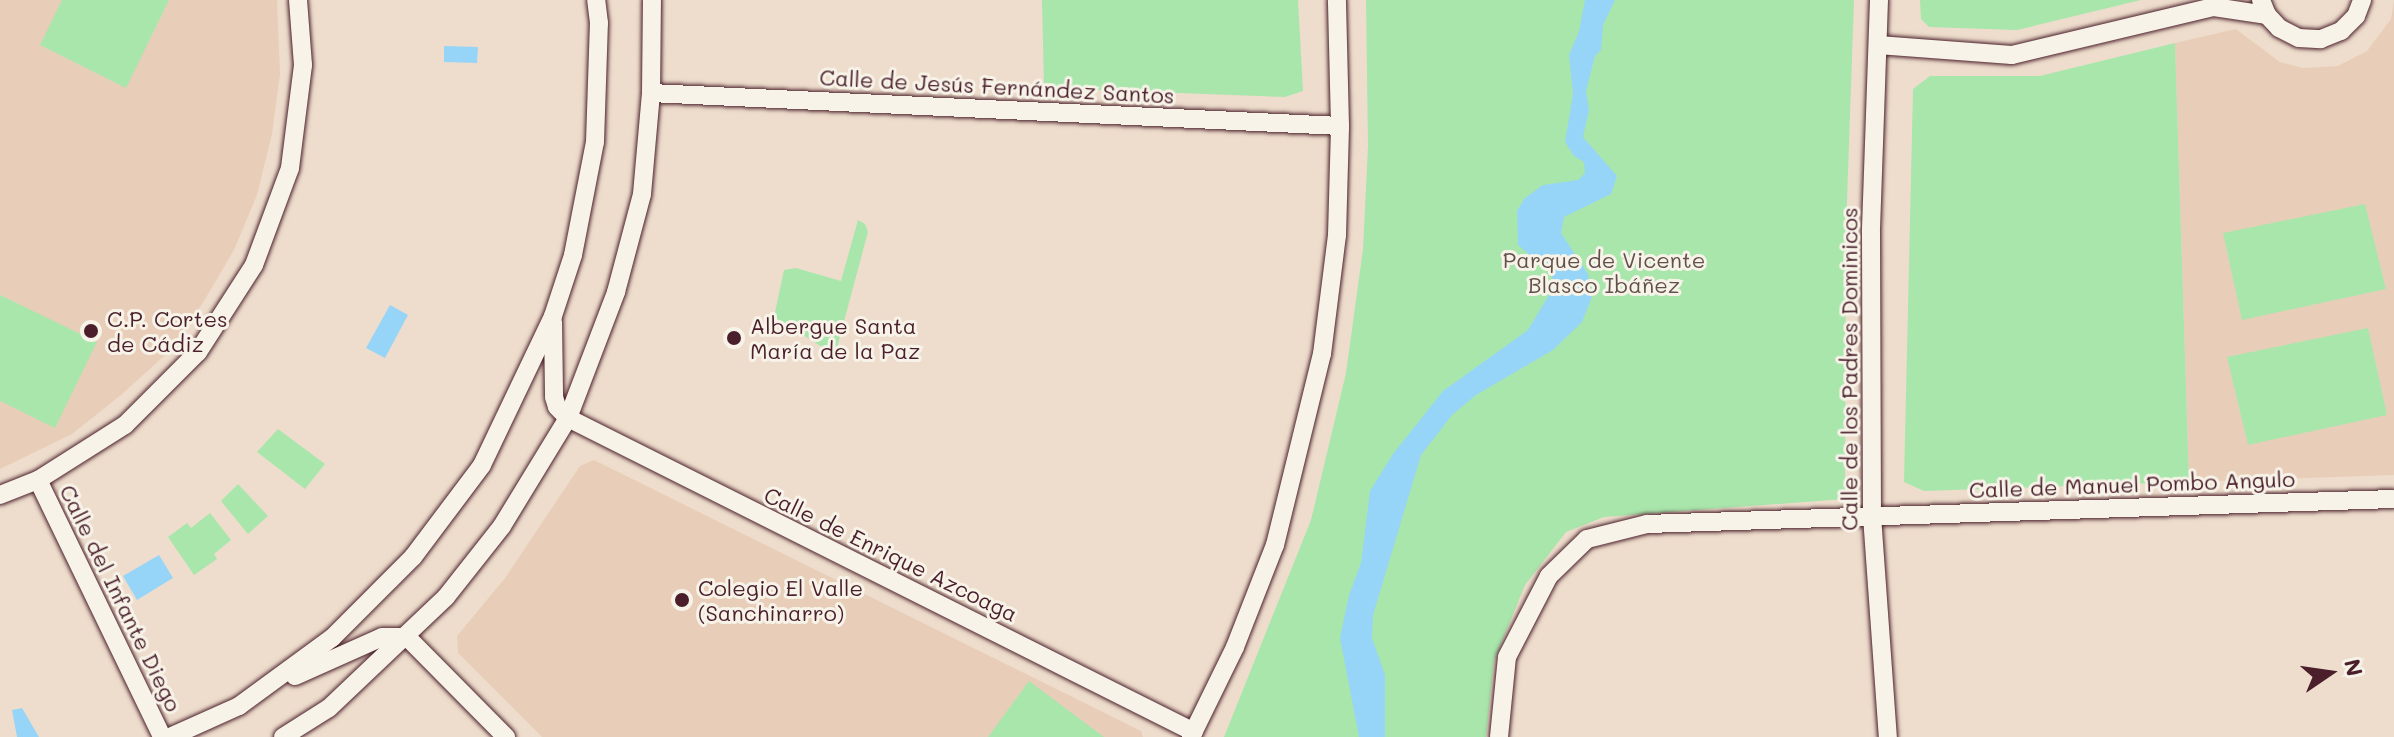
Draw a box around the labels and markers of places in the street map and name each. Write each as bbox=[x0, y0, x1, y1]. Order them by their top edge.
place label: C.P. Cortes de Cádiz bbox=[107, 305, 228, 356]
place label: Albergue Santa María de la Paz bbox=[750, 312, 920, 364]
marker: C.P. Cortes de Cádiz bbox=[82, 322, 100, 340]
marker: Albergue Santa María de la Paz bbox=[725, 329, 743, 347]
place label: Colegio El Valle (Sanchinarro) bbox=[698, 574, 863, 626]
marker: Colegio El Valle (Sanchinarro) bbox=[673, 591, 691, 609]

